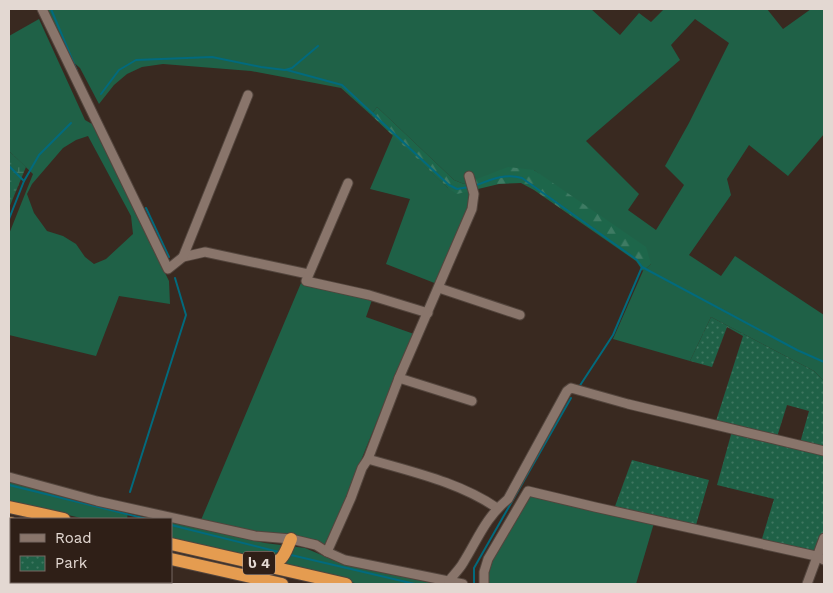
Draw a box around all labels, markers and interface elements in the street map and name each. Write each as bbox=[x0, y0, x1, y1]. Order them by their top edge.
legend bbox=[10, 518, 172, 583]
text: Road bbox=[55, 529, 92, 547]
road number: ს 4 bbox=[243, 552, 275, 574]
text: Park bbox=[55, 554, 88, 572]

